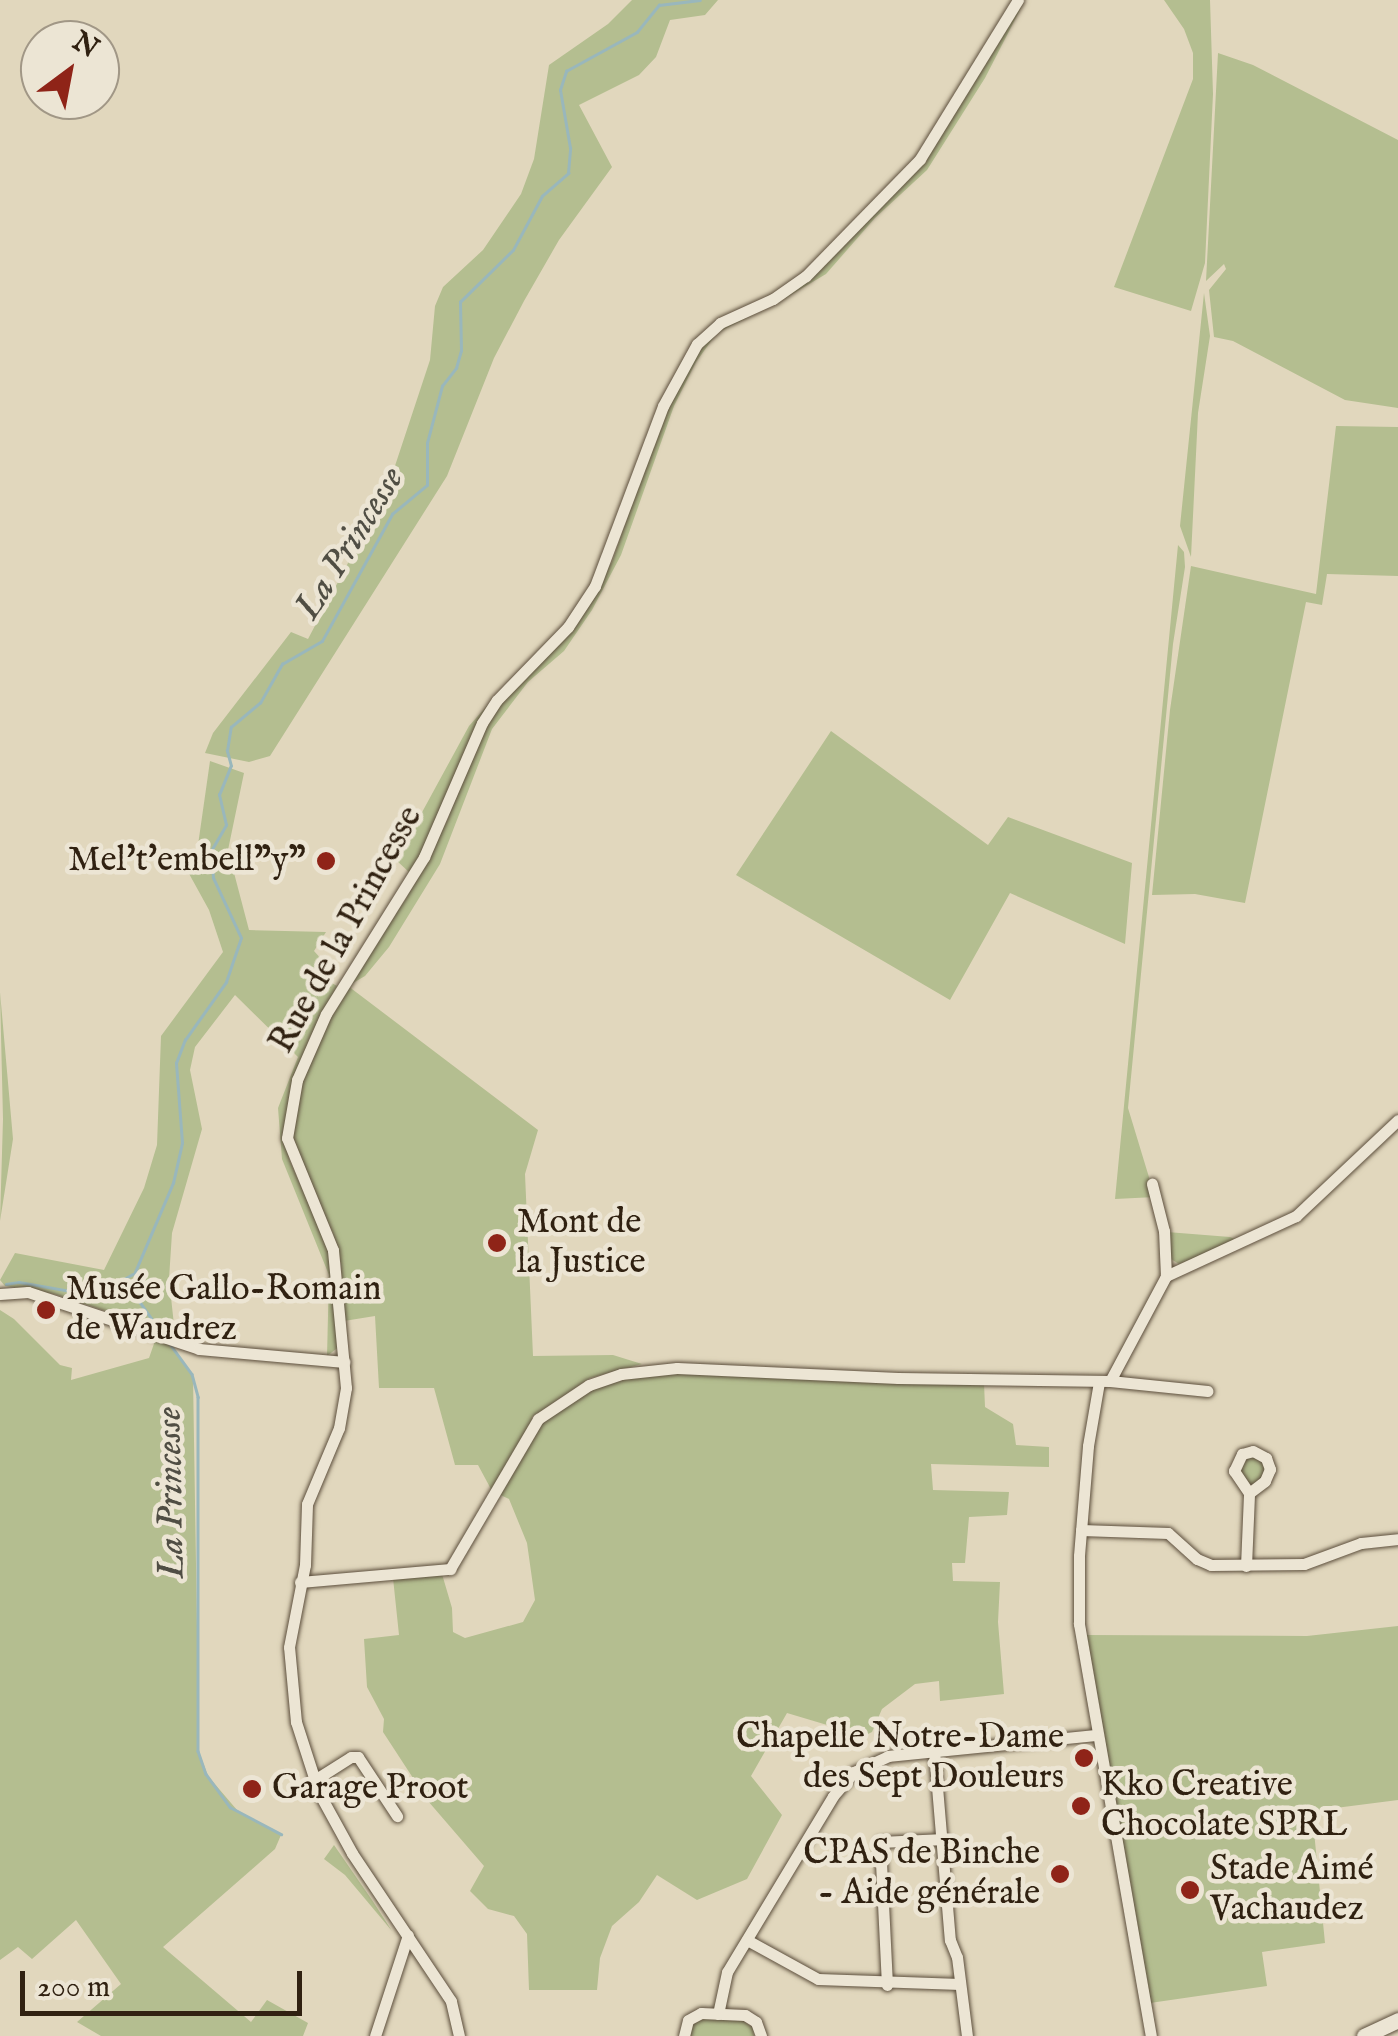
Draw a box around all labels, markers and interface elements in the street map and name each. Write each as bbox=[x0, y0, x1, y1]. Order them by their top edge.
north arrow bbox=[20, 20, 120, 120]
text: N bbox=[66, 25, 105, 67]
water label: La Princesse bbox=[286, 459, 416, 629]
street label: Rue de la Princesse bbox=[262, 799, 432, 1061]
place label: Mel't'embell"y" bbox=[68, 840, 306, 882]
marker: Mel't'embell"y" bbox=[315, 850, 337, 872]
place label: Mont de la Justice bbox=[517, 1202, 645, 1284]
marker: Mont de la Justice bbox=[486, 1232, 508, 1254]
place label: Musée Gallo-Romain de Waudrez bbox=[66, 1269, 381, 1351]
marker: Musée Gallo-Romain de Waudrez bbox=[35, 1299, 57, 1321]
water label: La Princesse bbox=[148, 1407, 196, 1579]
place label: Chapelle Notre-Dame des Sept Douleurs bbox=[736, 1717, 1064, 1799]
marker: Chapelle Notre-Dame des Sept Douleurs bbox=[1073, 1747, 1095, 1769]
place label: Kko Creative Chocolate SPRL bbox=[1101, 1765, 1347, 1847]
place label: Garage Proot bbox=[272, 1768, 468, 1810]
marker: Garage Proot bbox=[241, 1778, 263, 1800]
marker: Kko Creative Chocolate SPRL bbox=[1070, 1795, 1092, 1817]
place label: CPAS de Binche - Aide générale bbox=[803, 1833, 1040, 1915]
place label: Stade Aimé Vachaudez bbox=[1210, 1849, 1373, 1931]
marker: CPAS de Binche - Aide générale bbox=[1049, 1863, 1071, 1885]
marker: Stade Aimé Vachaudez bbox=[1179, 1879, 1201, 1901]
scale bar bbox=[25, 1951, 308, 2013]
text: 200 m bbox=[37, 1969, 110, 2007]

